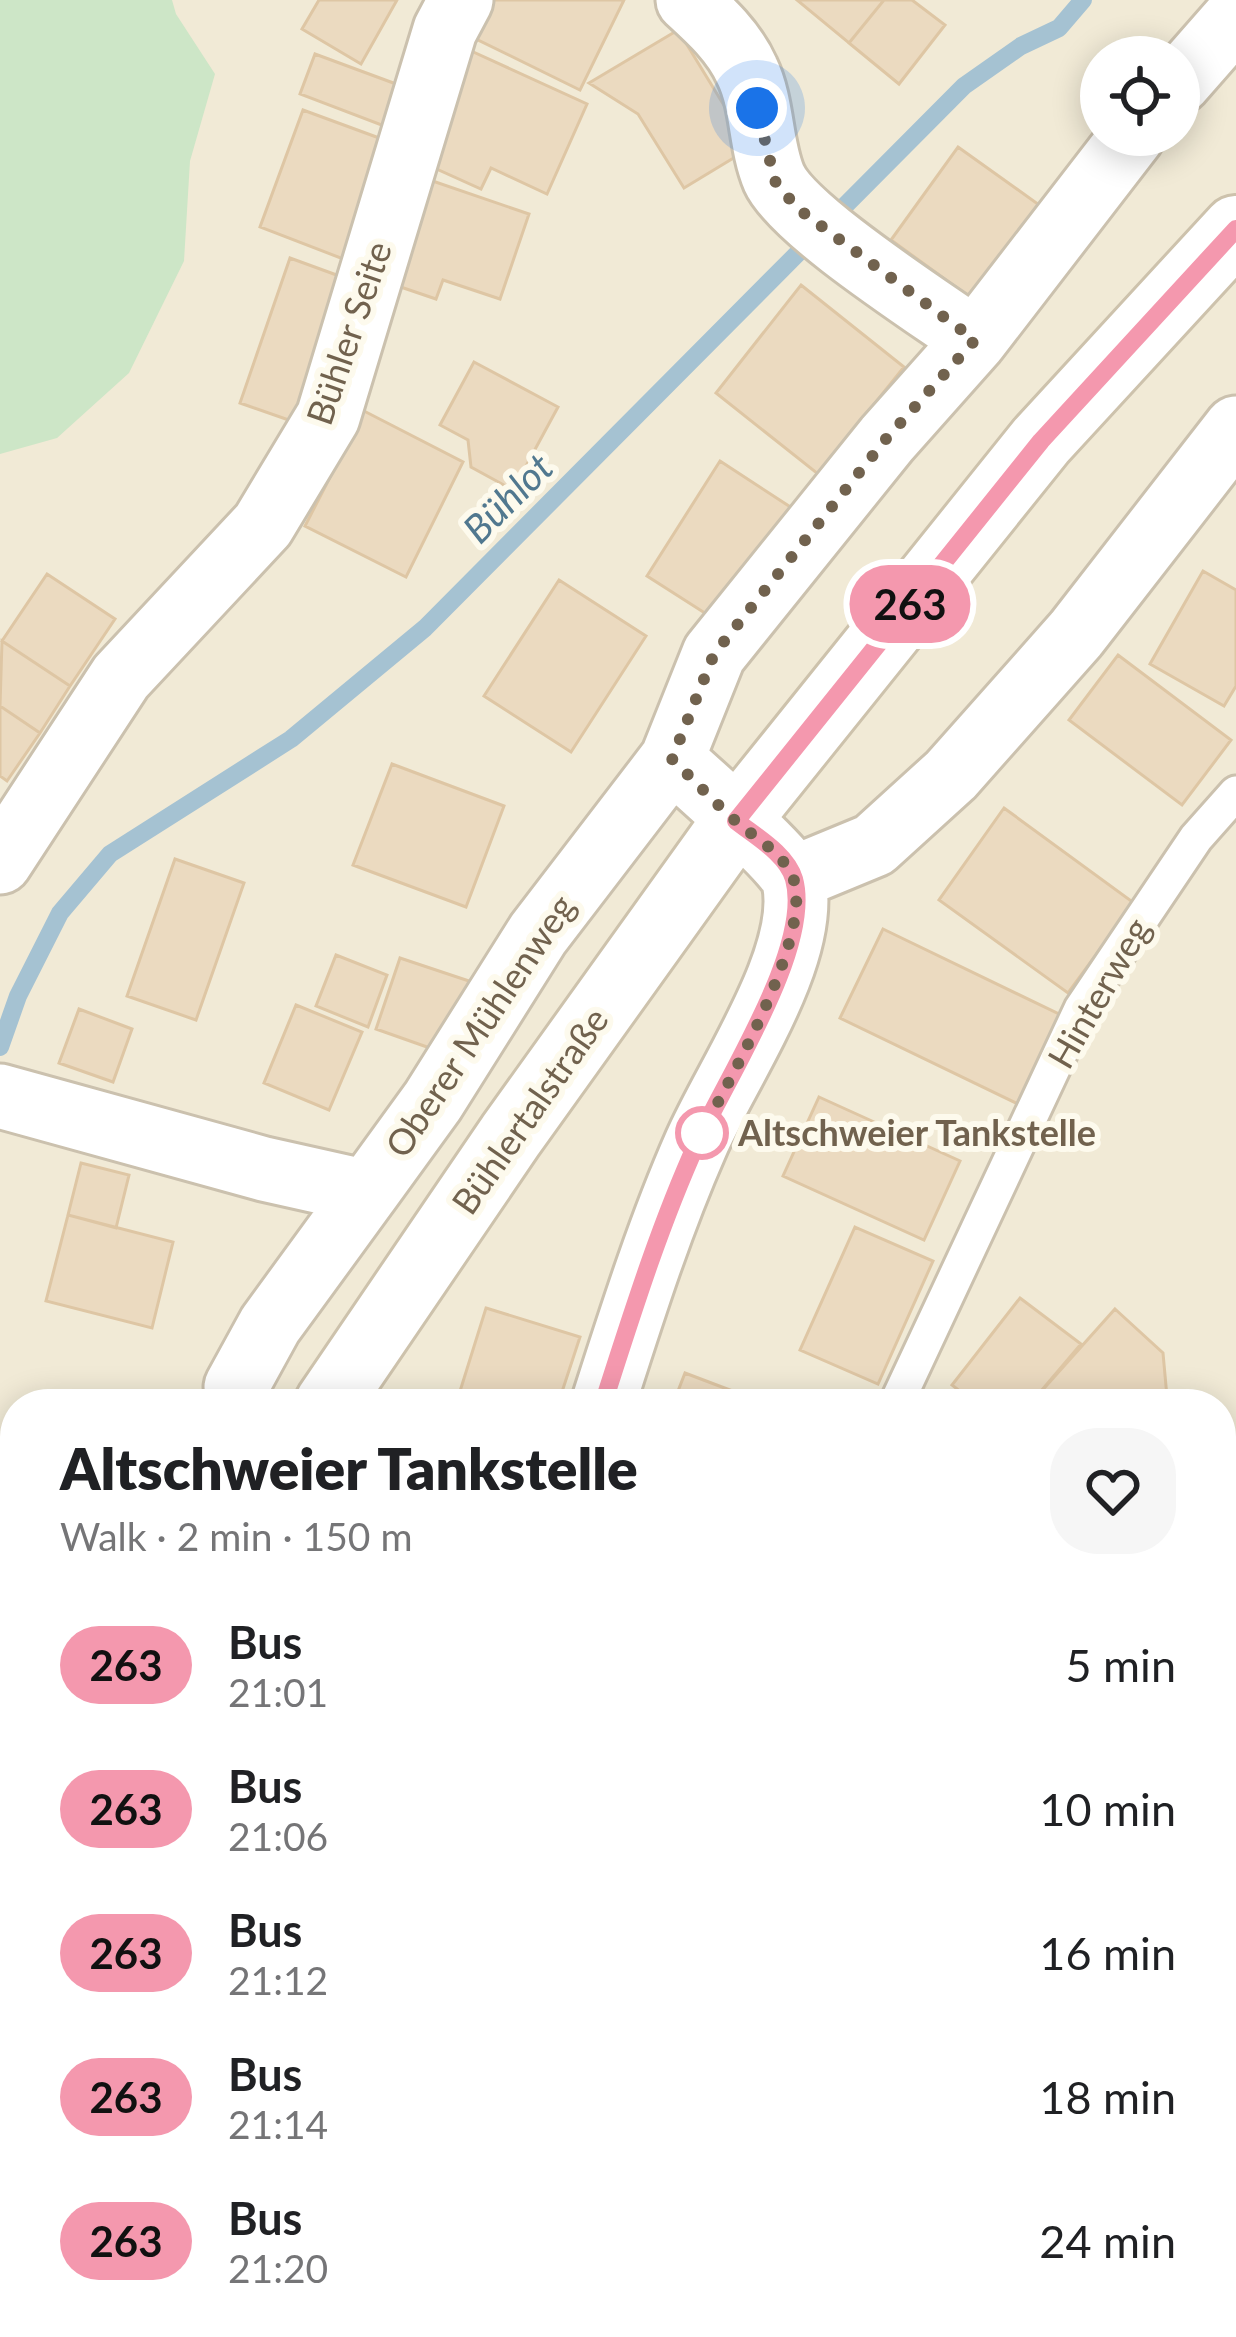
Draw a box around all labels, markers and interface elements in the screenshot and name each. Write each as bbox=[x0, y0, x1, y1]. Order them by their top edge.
map controls bbox=[1080, 36, 1200, 156]
button: locate bbox=[1080, 36, 1200, 156]
your location bbox=[727, 78, 787, 138]
street label: Bühler Seite bbox=[296, 235, 400, 430]
water label: Bühlot bbox=[453, 443, 561, 551]
line badge: 263 bbox=[841, 565, 979, 643]
text: 263 bbox=[873, 579, 947, 629]
street label: Oberer Mühlenweg bbox=[375, 886, 583, 1165]
street label: Hinterweg bbox=[1037, 909, 1159, 1076]
street label: Bühlertalstraße bbox=[442, 999, 617, 1222]
marker: Altschweier Tankstelle bbox=[677, 1108, 727, 1158]
place label: Altschweier Tankstelle bbox=[737, 1110, 1096, 1154]
button: heart bbox=[1050, 1428, 1176, 1554]
text: Altschweier Tankstelle bbox=[60, 1434, 638, 1502]
text: Walk · 2 min · 150 m bbox=[60, 1513, 413, 1559]
text: Bus bbox=[228, 1615, 302, 1669]
text: 5 min bbox=[1065, 1638, 1176, 1692]
text: 263 bbox=[89, 1640, 163, 1690]
text: 21:01 bbox=[228, 1669, 328, 1715]
text: Bus bbox=[228, 1759, 302, 1813]
text: 10 min bbox=[1039, 1782, 1176, 1836]
text: 263 bbox=[89, 1784, 163, 1834]
text: 21:06 bbox=[228, 1813, 328, 1859]
text: Bus bbox=[228, 1903, 302, 1957]
text: 16 min bbox=[1039, 1926, 1176, 1980]
text: 263 bbox=[89, 1928, 163, 1978]
text: 21:12 bbox=[228, 1957, 328, 2003]
text: Bus bbox=[228, 2047, 302, 2101]
text: 18 min bbox=[1039, 2070, 1176, 2124]
text: 263 bbox=[89, 2072, 163, 2122]
text: 21:14 bbox=[228, 2101, 328, 2147]
text: Bus bbox=[228, 2191, 302, 2245]
text: 24 min bbox=[1039, 2214, 1176, 2268]
text: 263 bbox=[89, 2216, 163, 2266]
text: 21:20 bbox=[228, 2245, 328, 2291]

